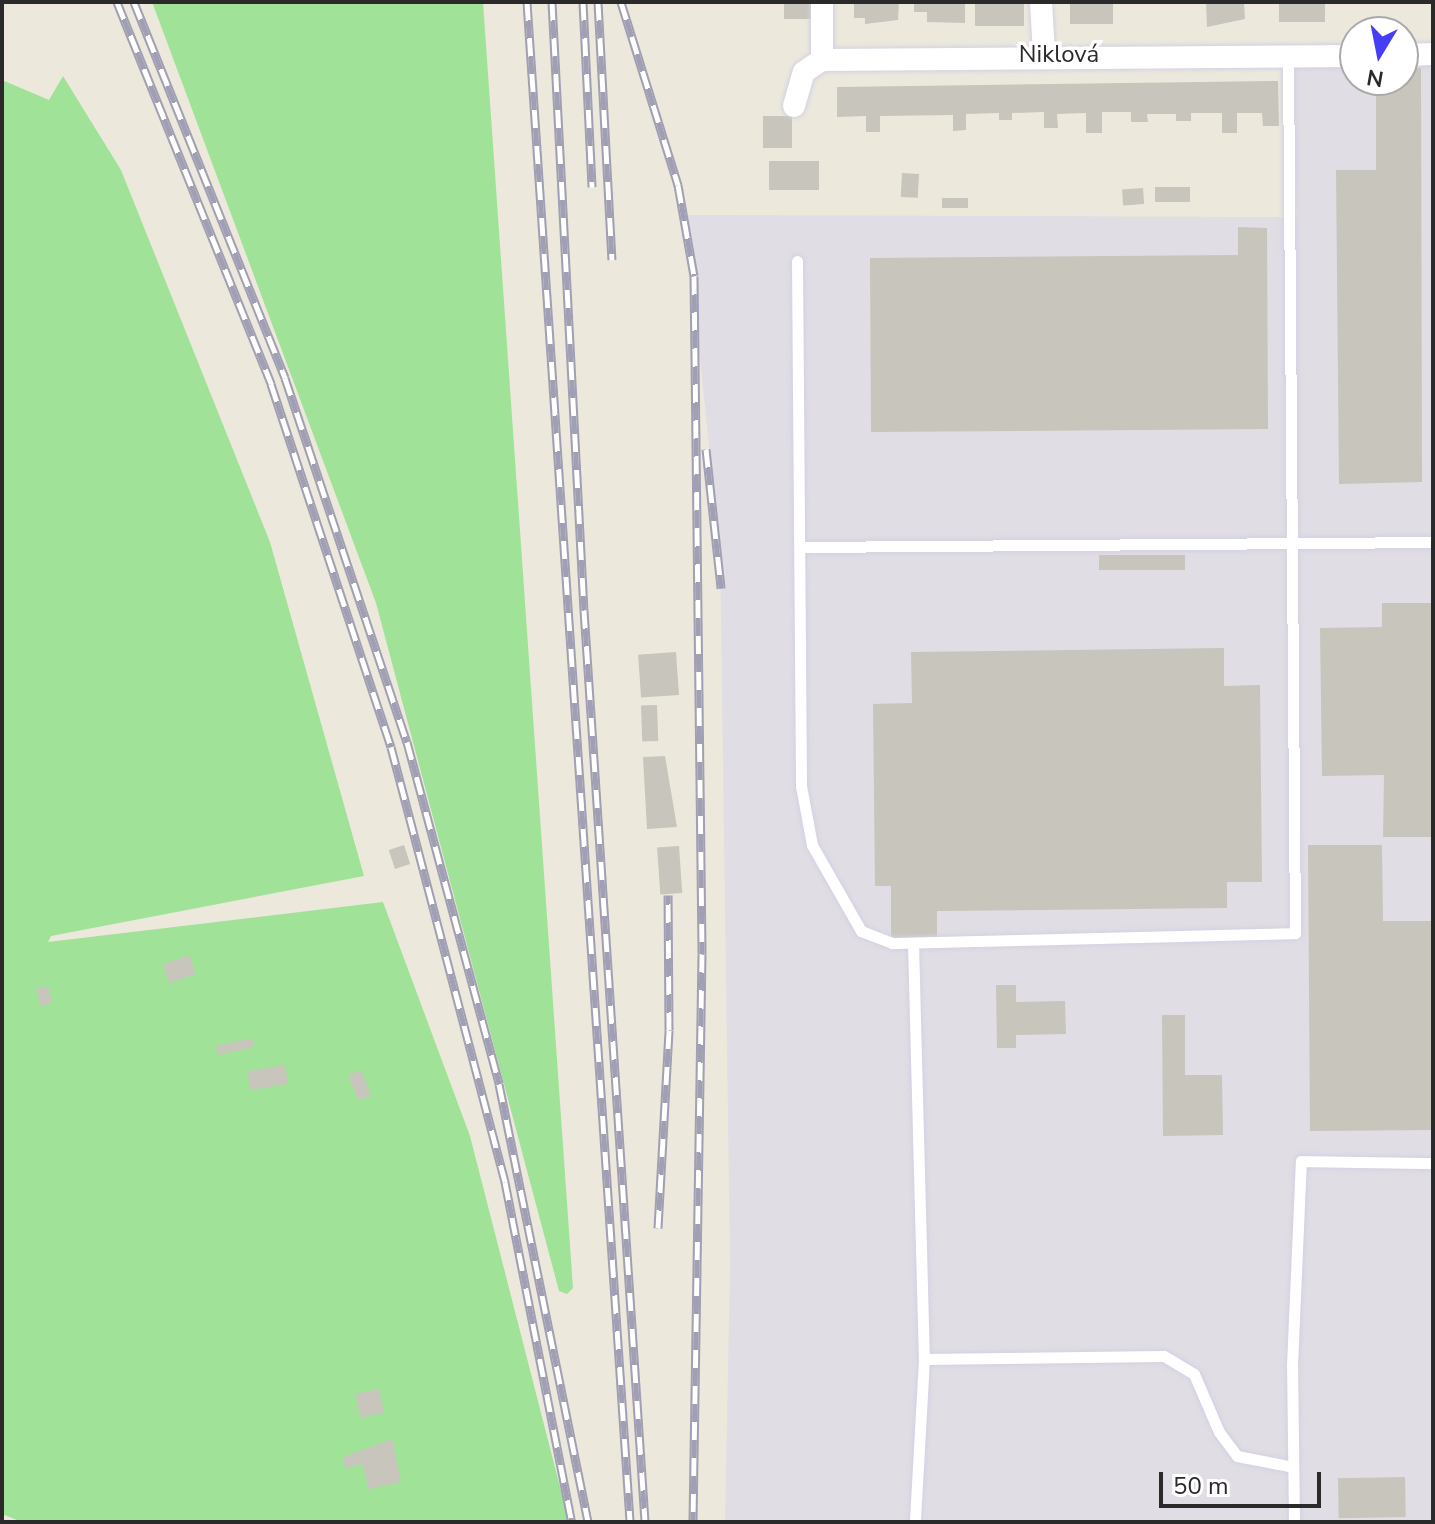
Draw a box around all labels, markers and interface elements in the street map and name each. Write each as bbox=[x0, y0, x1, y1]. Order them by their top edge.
north arrow bbox=[1339, 16, 1419, 96]
street label: Niklová bbox=[1019, 41, 1099, 69]
text: N bbox=[1364, 61, 1386, 94]
scale bar bbox=[1163, 1456, 1325, 1506]
text: 50 m bbox=[1173, 1470, 1229, 1502]

